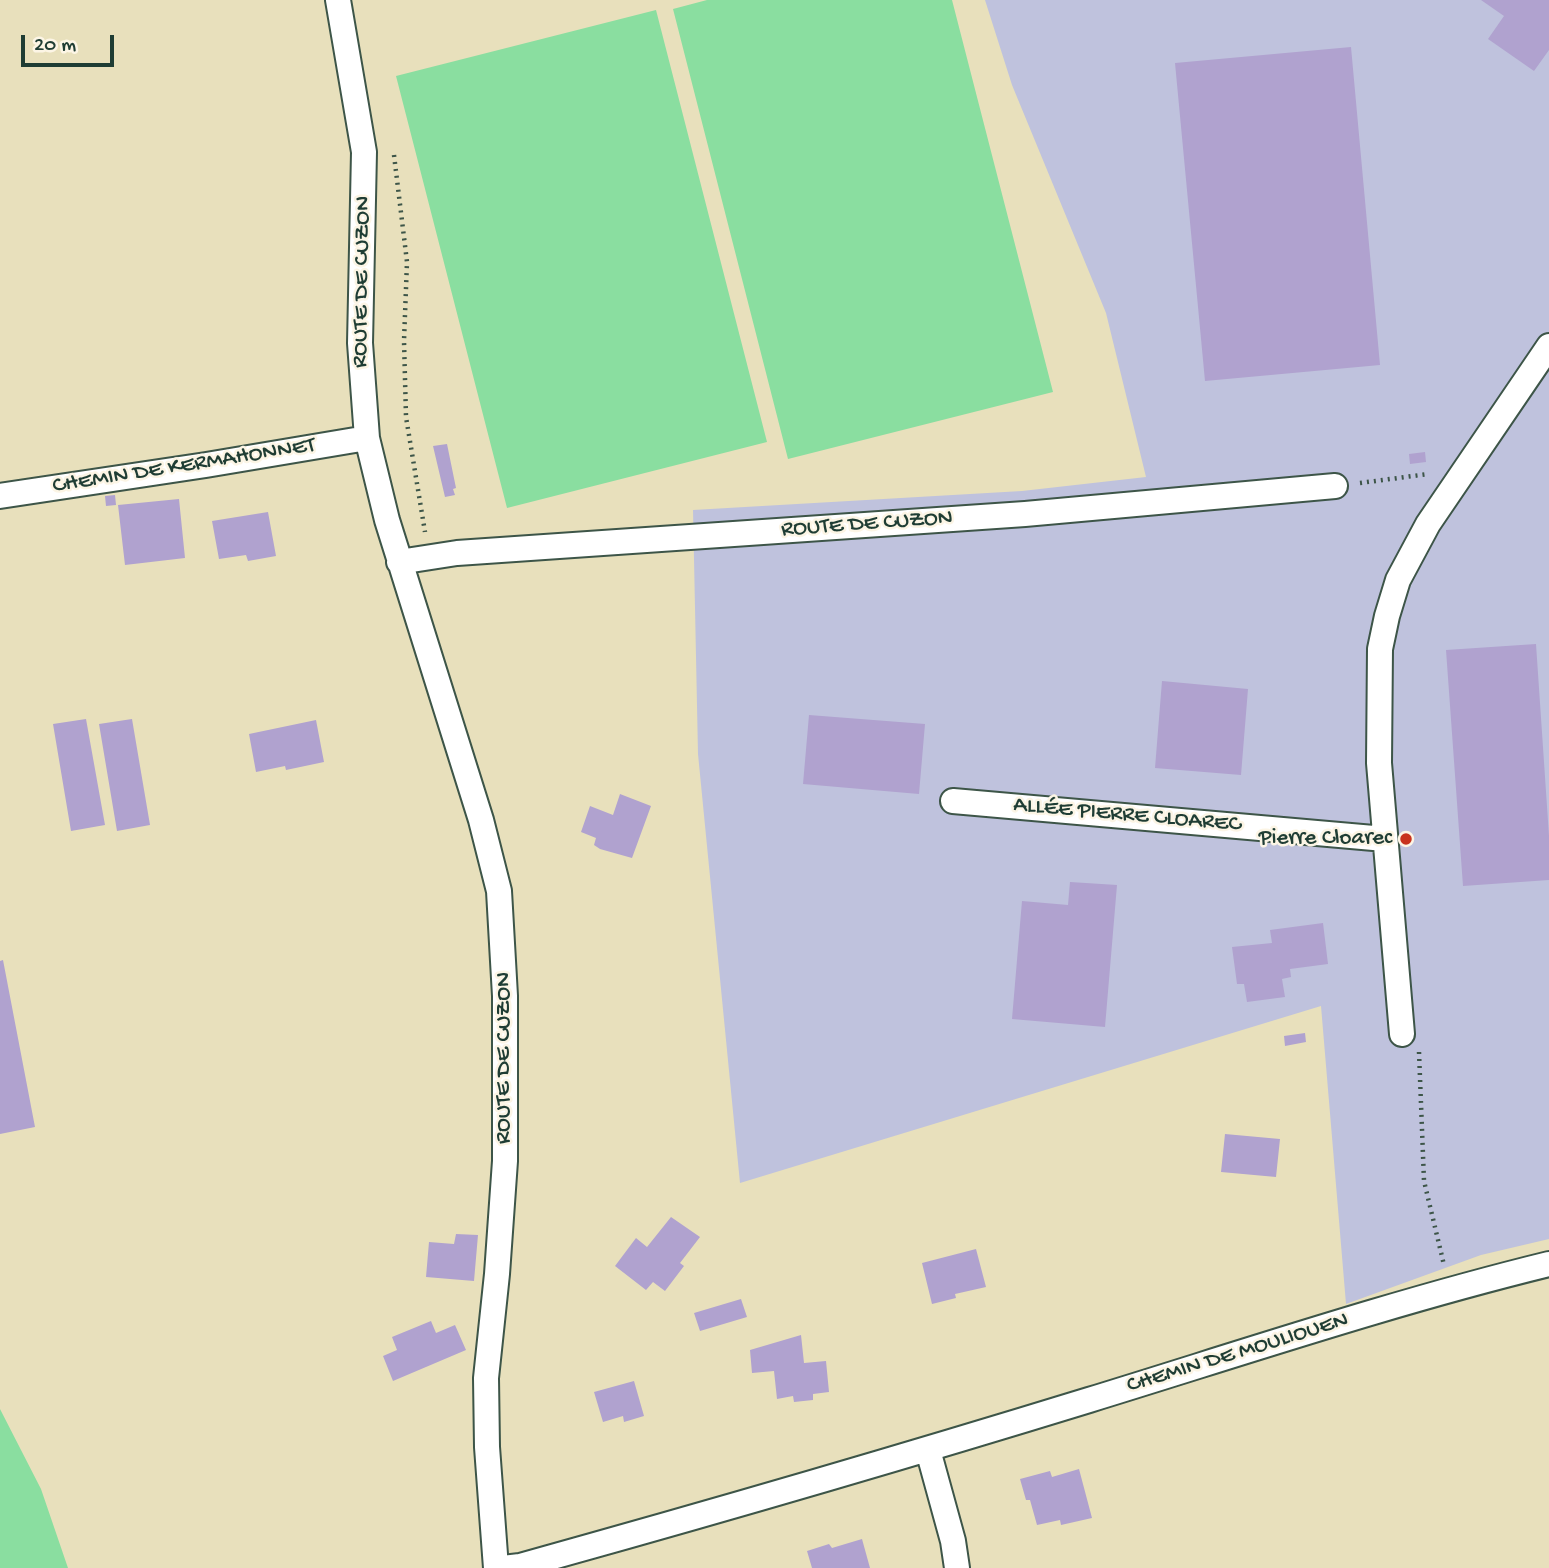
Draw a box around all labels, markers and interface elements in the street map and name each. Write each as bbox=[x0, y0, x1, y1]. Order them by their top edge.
scale bar bbox=[24, 21, 117, 65]
text: 20 m bbox=[34, 34, 76, 59]
street label: ROUTE DE CUZON bbox=[348, 196, 378, 368]
street label: CHEMIN DE KERMAHONNET bbox=[51, 433, 317, 501]
street label: ROUTE DE CUZON bbox=[780, 505, 954, 545]
street label: ALLÉE PIERRE CLOAREC bbox=[1012, 792, 1242, 840]
place label: Pierre Cloarec bbox=[1259, 825, 1392, 853]
marker: Pierre Cloarec bbox=[1398, 831, 1414, 847]
street label: ROUTE DE CUZON bbox=[491, 972, 519, 1144]
street label: CHEMIN DE MOULIOUEN bbox=[1124, 1307, 1352, 1401]

